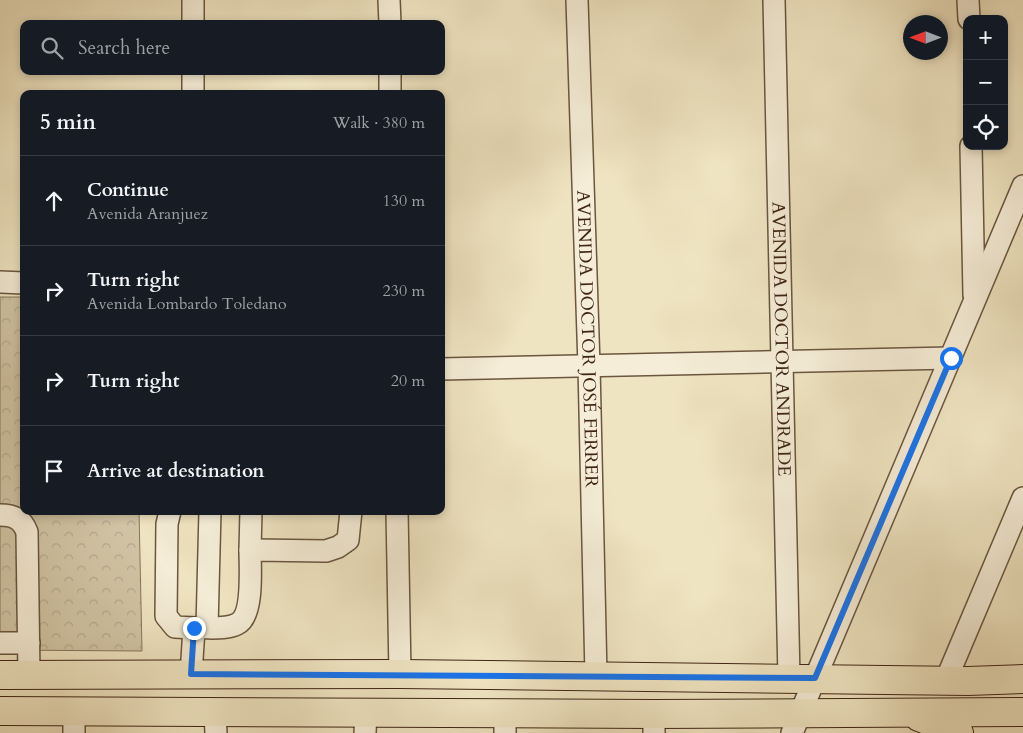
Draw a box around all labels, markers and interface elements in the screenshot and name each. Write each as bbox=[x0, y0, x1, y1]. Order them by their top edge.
north arrow bbox=[903, 15, 948, 60]
map controls bbox=[963, 15, 1008, 150]
button: + bbox=[963, 15, 1008, 60]
search box bbox=[20, 20, 445, 75]
icon: search bbox=[38, 34, 66, 62]
text: Search here bbox=[78, 35, 170, 61]
button: − bbox=[963, 60, 1008, 105]
button: locate bbox=[963, 105, 1008, 150]
text: 5 min bbox=[40, 108, 96, 137]
text: Walk · 380 m bbox=[333, 112, 425, 134]
text: Continue bbox=[87, 177, 169, 203]
icon: ahead bbox=[40, 187, 68, 215]
text: 130 m bbox=[383, 190, 425, 212]
street label: AVENIDA DOCTOR JOSÉ FERRER bbox=[571, 190, 604, 488]
street label: AVENIDA DOCTOR ANDRADE bbox=[766, 201, 797, 477]
text: Avenida Aranjuez bbox=[87, 203, 208, 225]
text: Turn right bbox=[87, 267, 179, 293]
icon: right bbox=[40, 277, 68, 305]
text: 230 m bbox=[383, 280, 425, 302]
text: Avenida Lombardo Toledano bbox=[87, 293, 287, 315]
route start bbox=[940, 347, 963, 370]
icon: right bbox=[40, 367, 68, 395]
text: Turn right bbox=[87, 368, 179, 394]
text: 20 m bbox=[391, 370, 425, 392]
icon: arrive bbox=[40, 457, 68, 485]
text: Arrive at destination bbox=[87, 458, 264, 484]
route end bbox=[183, 617, 206, 640]

